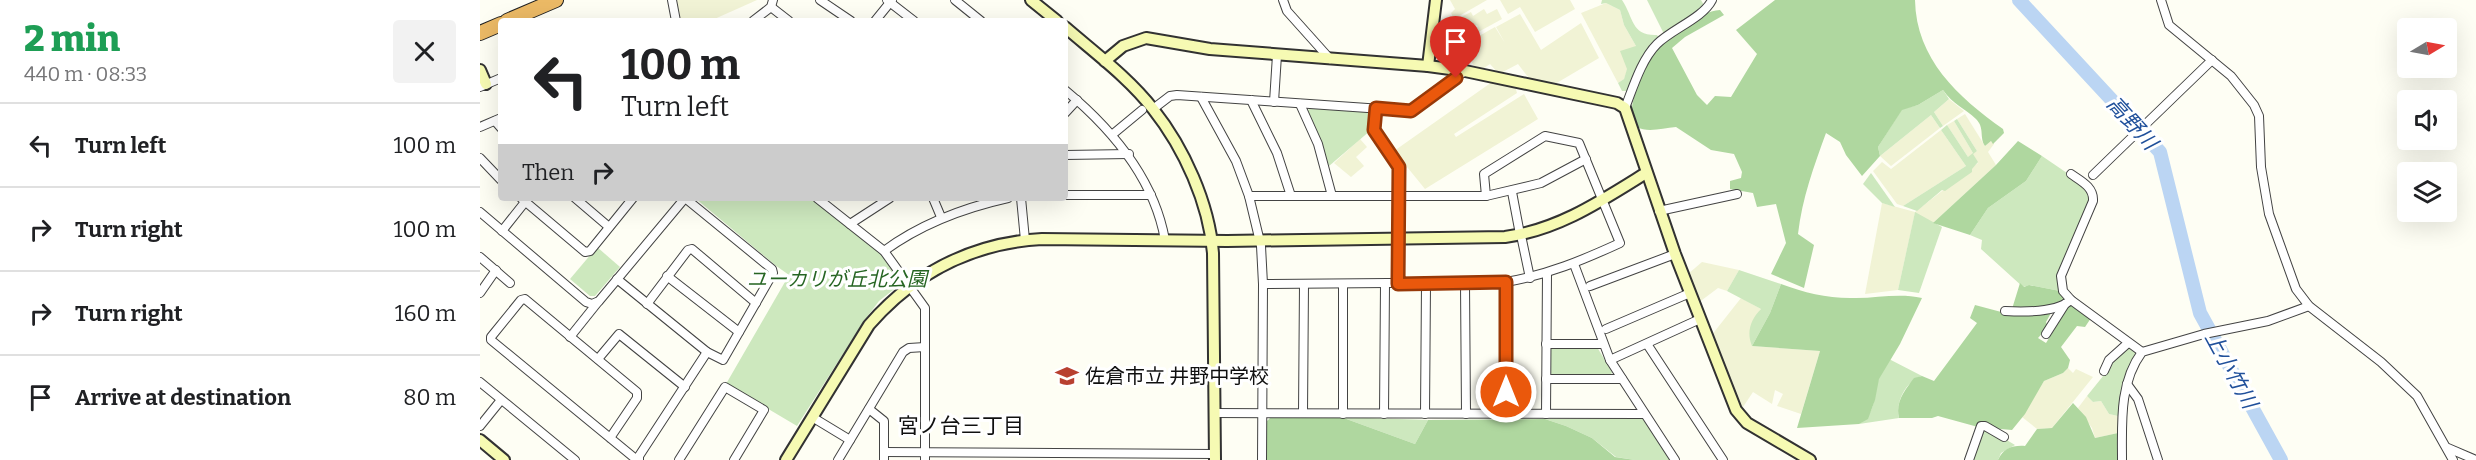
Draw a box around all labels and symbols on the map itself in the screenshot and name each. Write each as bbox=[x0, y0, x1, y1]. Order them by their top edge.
pin bbox=[1430, 16, 1481, 78]
north arrow bbox=[2397, 18, 2457, 78]
water label: 高野川 bbox=[2101, 91, 2164, 157]
park label: ユーカリが丘北公園 bbox=[747, 267, 930, 291]
water label: 上小竹川 bbox=[2199, 327, 2264, 415]
position arrow bbox=[1474, 360, 1538, 424]
school or university icon: 佐倉市立 井野中学校 bbox=[1054, 363, 1080, 389]
place label: 佐倉市立 井野中学校 bbox=[1085, 364, 1269, 388]
district label: 宮ノ台三丁目 bbox=[898, 413, 1024, 439]

